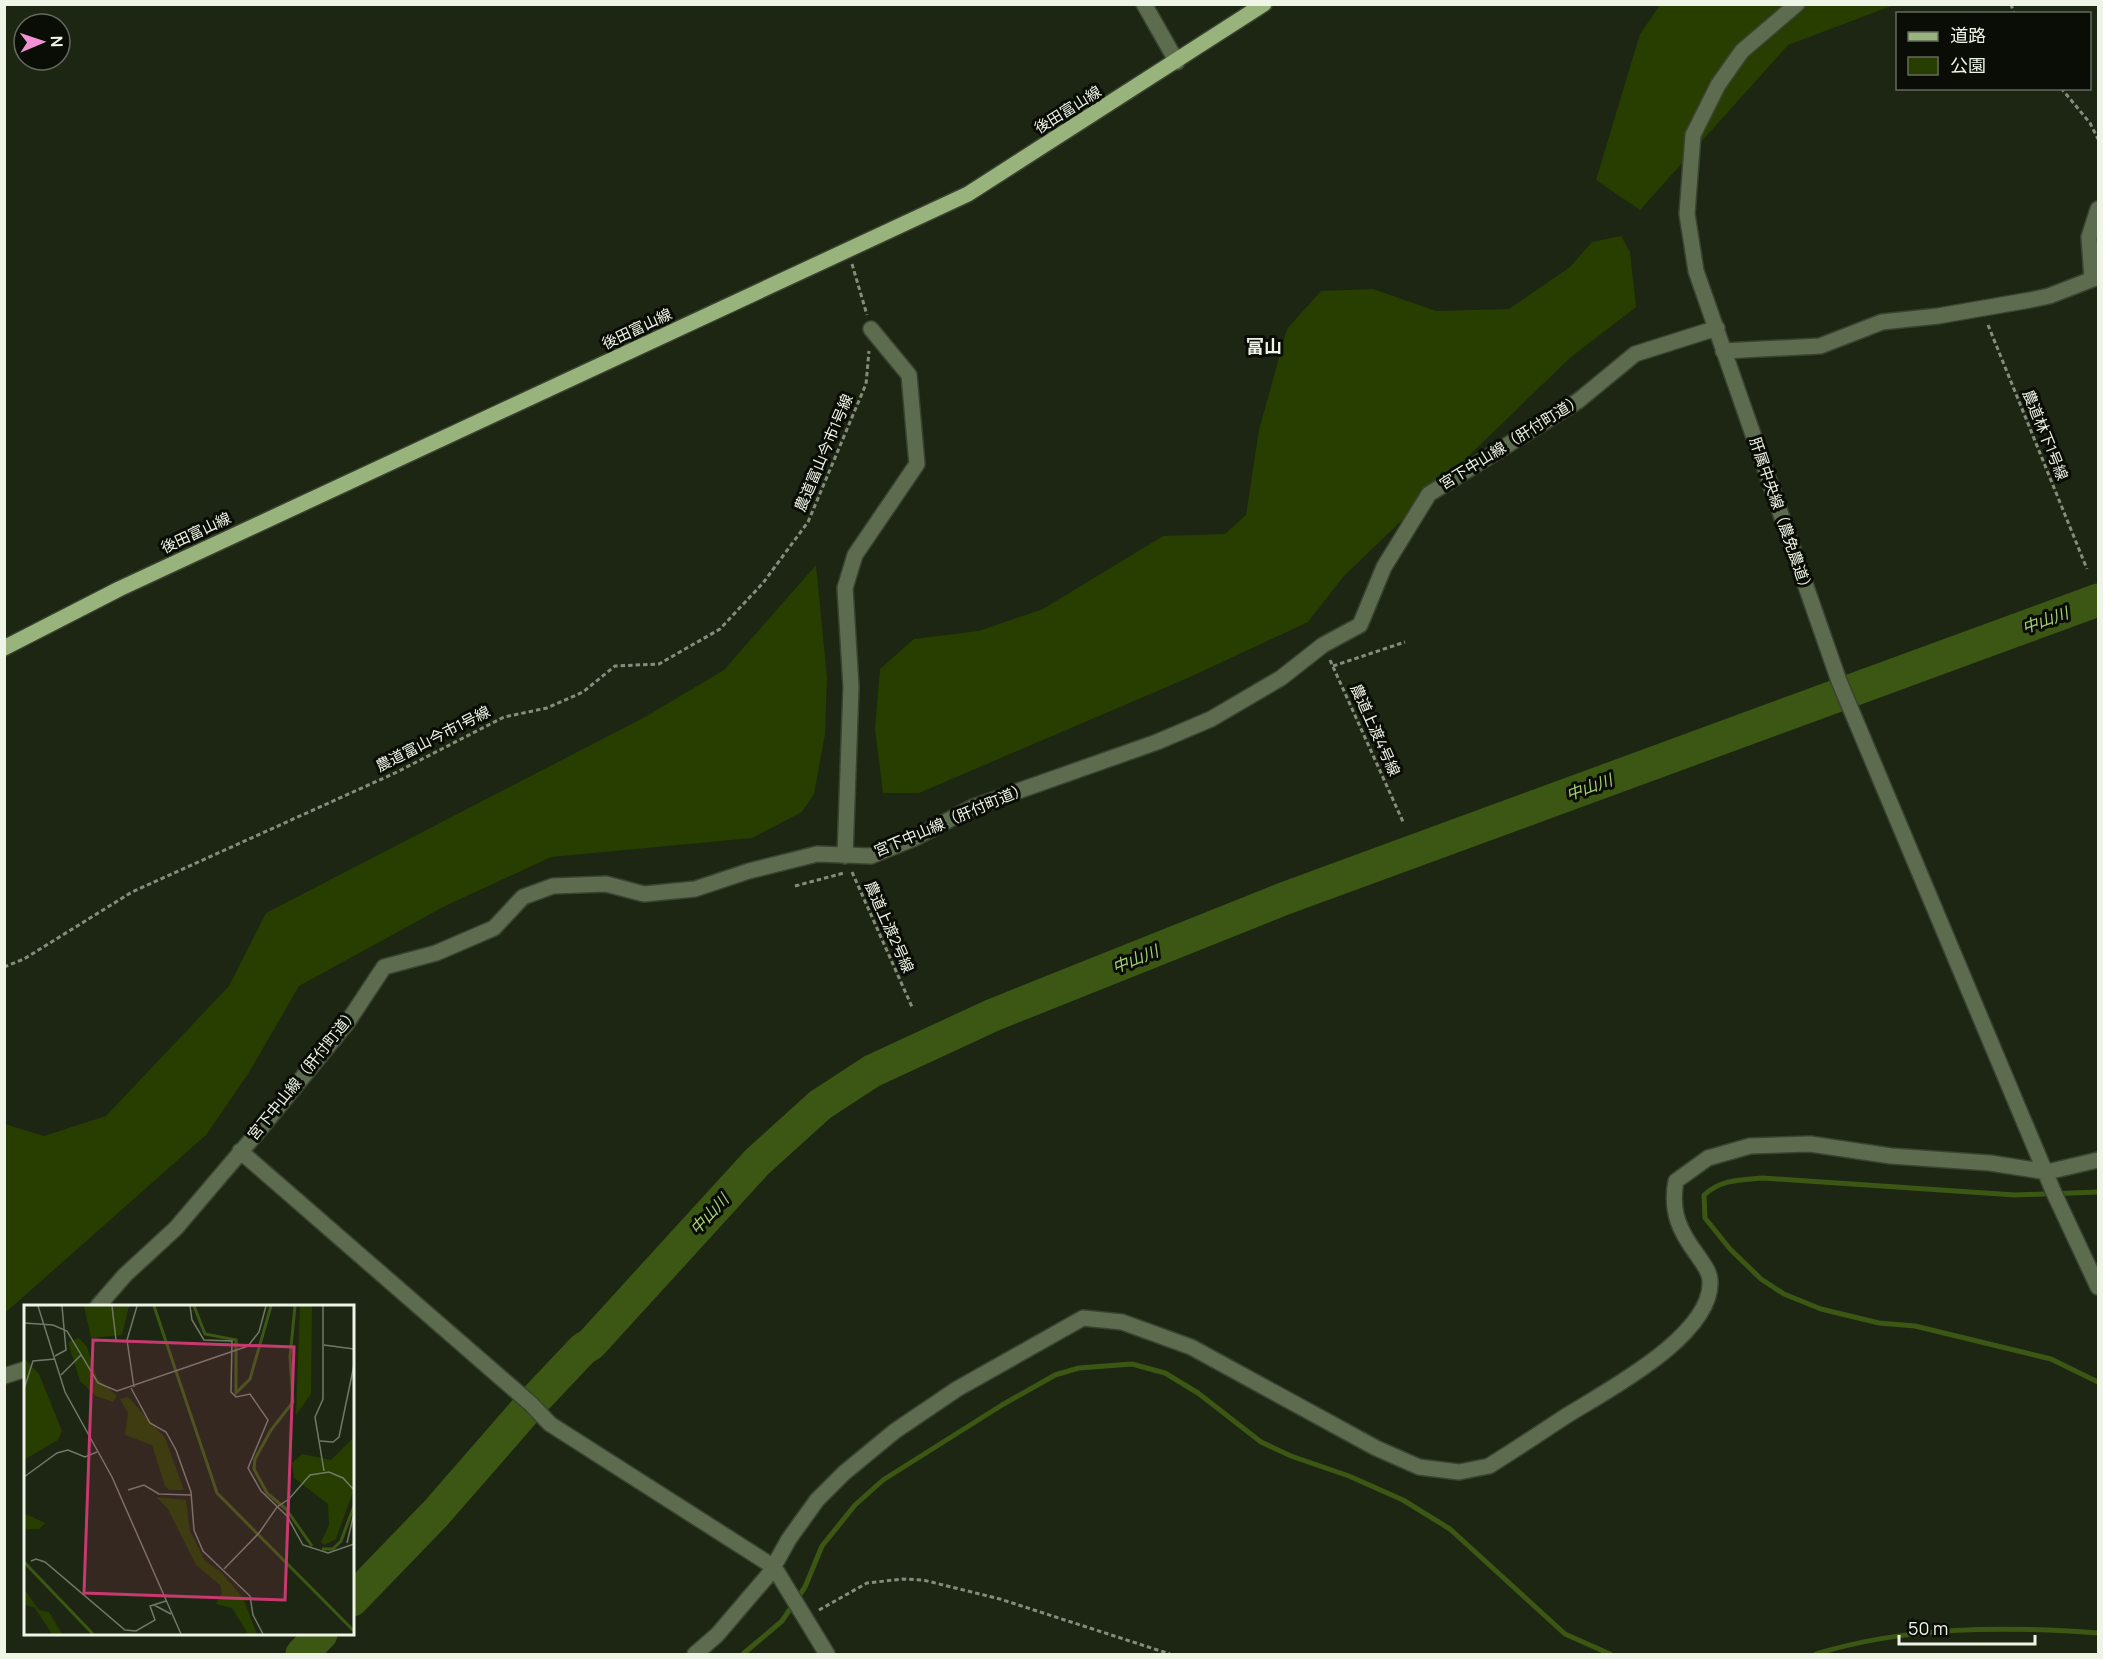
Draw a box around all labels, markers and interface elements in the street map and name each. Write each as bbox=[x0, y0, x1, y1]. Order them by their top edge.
north arrow bbox=[12, 12, 72, 72]
legend bbox=[1896, 12, 2091, 90]
text: 道路 bbox=[1950, 23, 1986, 47]
text: N bbox=[46, 35, 68, 48]
text: 公園 bbox=[1950, 53, 1986, 77]
street label: 後田富山線 bbox=[1030, 81, 1105, 138]
street label: 後田富山線 bbox=[598, 303, 675, 354]
district label: 富山 bbox=[1246, 334, 1282, 358]
street label: 農道林下1号線 bbox=[2018, 386, 2073, 483]
street label: 宮下中山線（肝付町道） bbox=[1435, 389, 1586, 494]
street label: 農道富山今市1号線 bbox=[789, 391, 858, 515]
street label: 肝属中央線（農免農道） bbox=[1745, 434, 1818, 597]
street label: 後田富山線 bbox=[157, 507, 234, 558]
water label: 中山川 bbox=[2019, 601, 2073, 639]
street label: 農道上渡4号線 bbox=[1346, 680, 1405, 779]
street label: 農道富山今市1号線 bbox=[372, 701, 494, 776]
water label: 中山川 bbox=[1563, 768, 1617, 806]
street label: 宮下中山線（肝付町道） bbox=[871, 778, 1031, 861]
street label: 農道上渡2号線 bbox=[860, 878, 919, 976]
water label: 中山川 bbox=[1109, 939, 1163, 978]
street label: 宮下中山線（肝付町道） bbox=[243, 1003, 363, 1144]
water label: 中山川 bbox=[685, 1187, 735, 1239]
inset map bbox=[24, 1305, 354, 1635]
scale bar bbox=[1899, 1608, 2036, 1646]
text: 50 m bbox=[1908, 1616, 1948, 1640]

